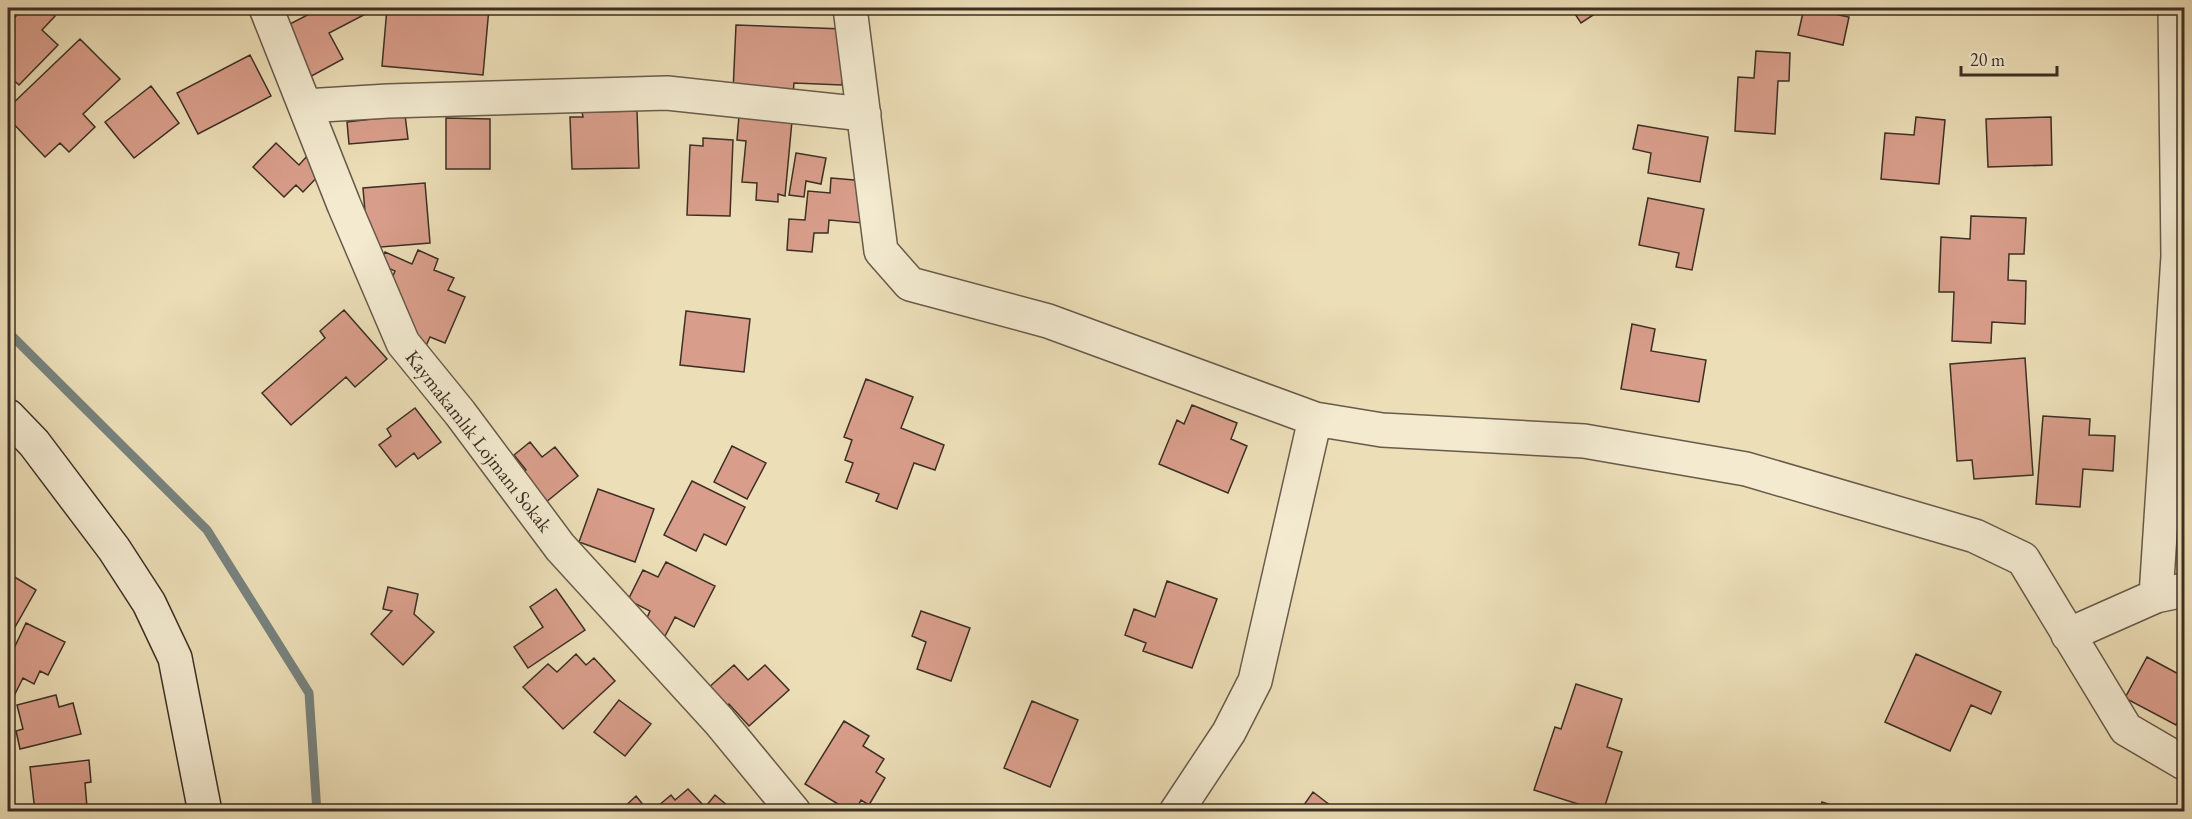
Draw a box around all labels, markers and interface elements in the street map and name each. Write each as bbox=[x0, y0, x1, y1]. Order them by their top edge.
scale bar bbox=[1961, 39, 2057, 77]
text: 20 m bbox=[1970, 48, 2005, 71]
street label: Kaymakamlık Lojmanı Sokak bbox=[400, 345, 559, 538]

